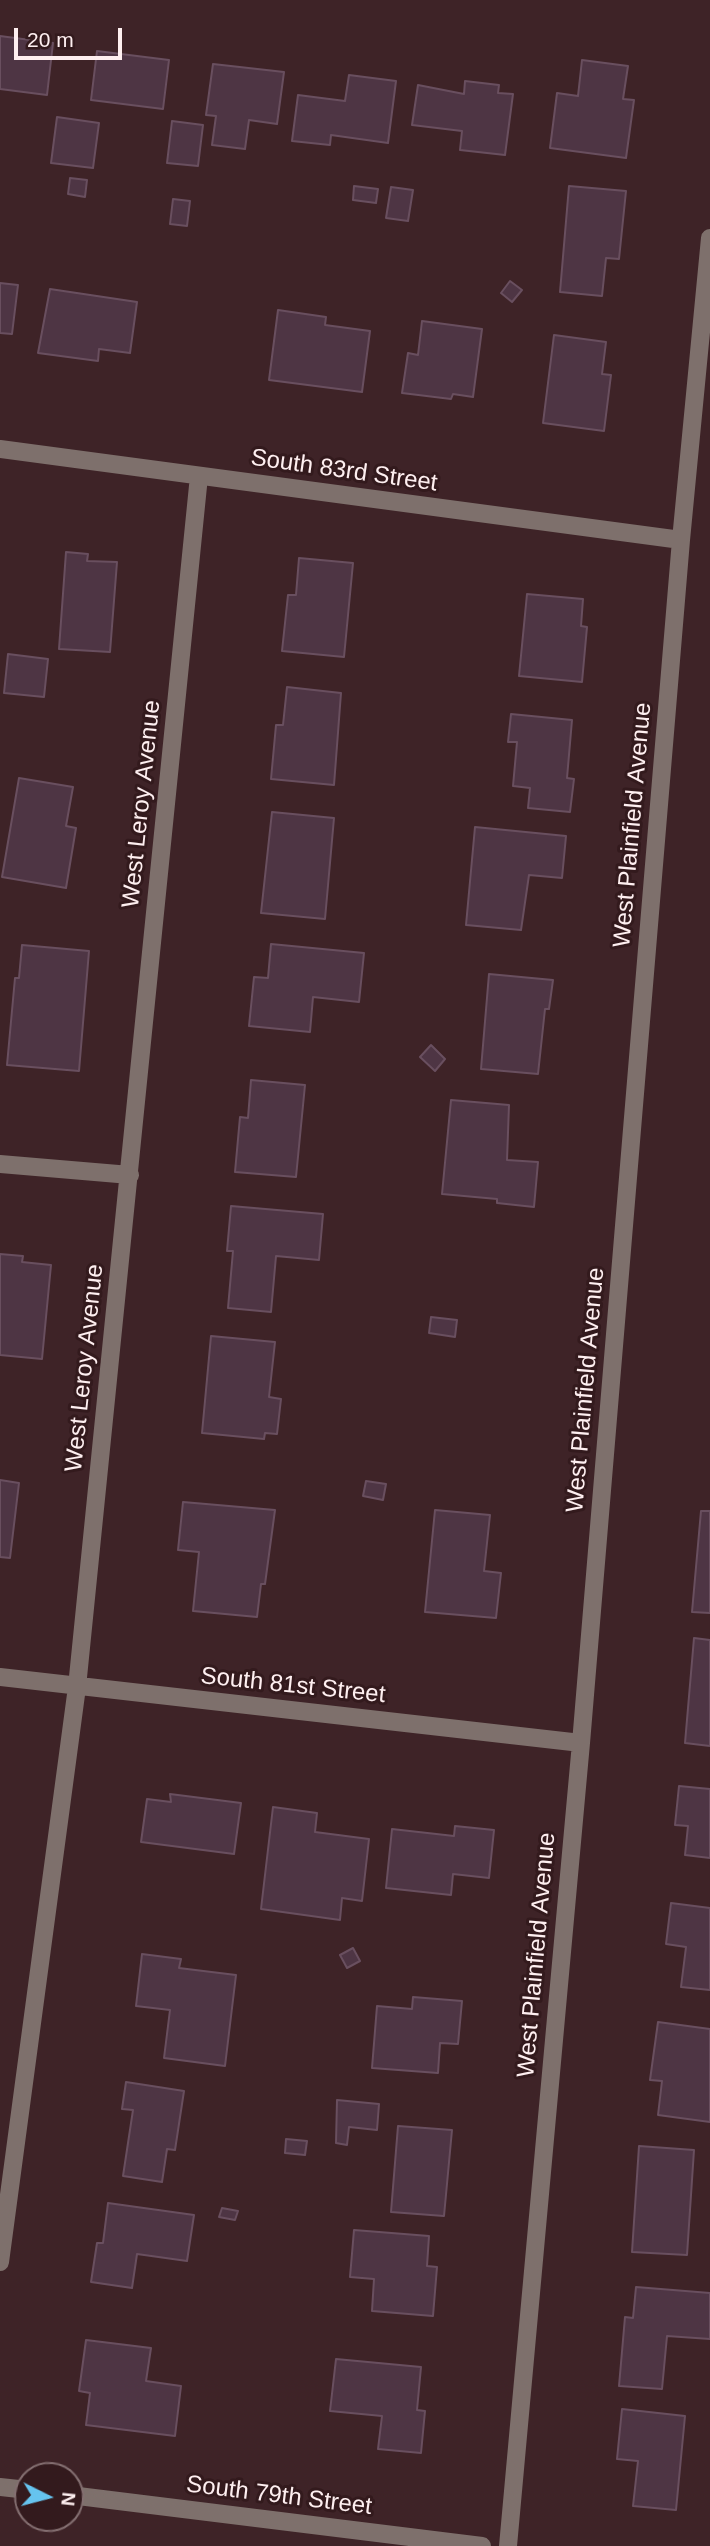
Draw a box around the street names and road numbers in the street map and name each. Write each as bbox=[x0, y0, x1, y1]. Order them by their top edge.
street label: South 83rd Street bbox=[249, 444, 439, 498]
street label: West Leroy Avenue bbox=[117, 699, 167, 909]
street label: West Plainfield Avenue bbox=[608, 701, 658, 949]
street label: West Leroy Avenue bbox=[60, 1263, 110, 1473]
street label: West Plainfield Avenue bbox=[561, 1266, 611, 1514]
street label: South 81st Street bbox=[199, 1662, 387, 1710]
street label: West Plainfield Avenue bbox=[512, 1831, 562, 2079]
street label: South 79th Street bbox=[185, 2470, 373, 2522]

